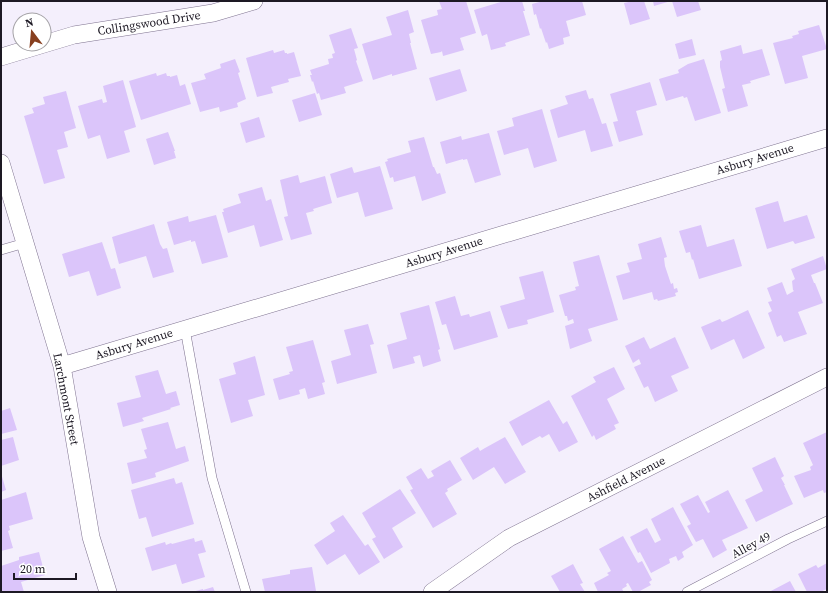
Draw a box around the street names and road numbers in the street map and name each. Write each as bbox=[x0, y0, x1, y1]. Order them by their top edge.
street label: Collingswood Drive bbox=[96, 7, 202, 39]
street label: Asbury Avenue bbox=[714, 140, 796, 178]
street label: Asbury Avenue bbox=[403, 233, 485, 271]
street label: Asbury Avenue bbox=[93, 325, 175, 363]
street label: Larchmont Street bbox=[49, 352, 83, 446]
street label: Ashfield Avenue bbox=[584, 452, 668, 506]
street label: Alley 49 bbox=[729, 528, 773, 562]

